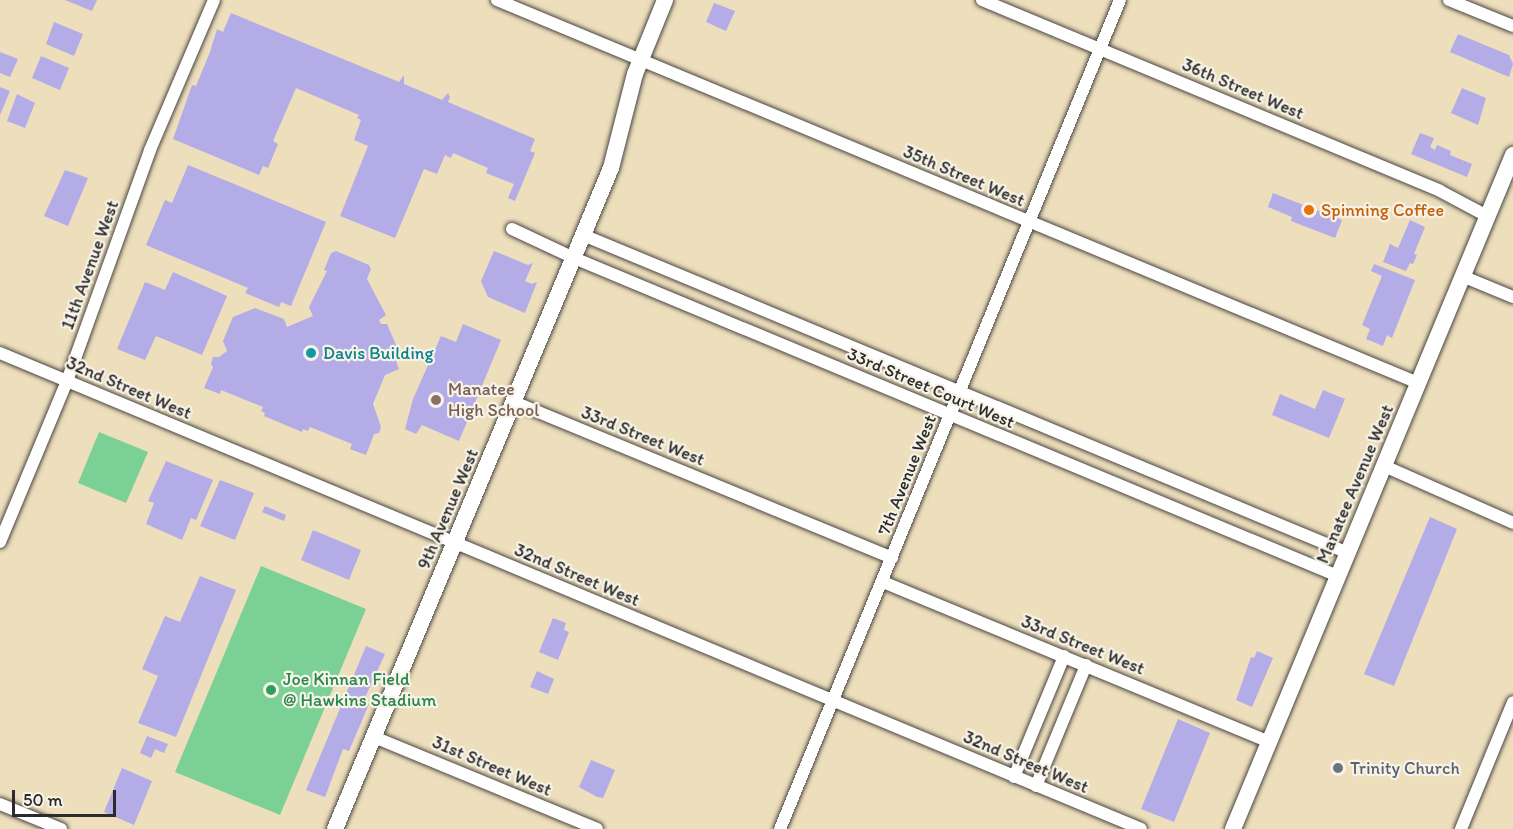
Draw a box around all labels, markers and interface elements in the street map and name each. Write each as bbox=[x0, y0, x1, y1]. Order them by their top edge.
street label: 36th Street West bbox=[1179, 54, 1307, 124]
street label: 35th Street West bbox=[900, 141, 1028, 211]
street label: 11th Avenue West bbox=[57, 198, 123, 332]
place label: Spinning Coffee bbox=[1321, 199, 1444, 221]
marker: Spinning Coffee bbox=[1302, 203, 1316, 217]
place label: Davis Building bbox=[323, 342, 434, 364]
street label: 33rd Street Court West bbox=[845, 343, 1017, 433]
marker: Davis Building bbox=[304, 346, 318, 360]
street label: 32nd Street West bbox=[64, 352, 194, 424]
place label: Manatee High School bbox=[448, 379, 539, 422]
marker: Manatee High School bbox=[429, 393, 443, 407]
street label: 33rd Street West bbox=[579, 402, 707, 470]
street label: Manatee Avenue West bbox=[1312, 402, 1398, 566]
street label: 7th Avenue West bbox=[873, 412, 941, 538]
street label: 9th Avenue West bbox=[413, 446, 483, 572]
street label: 32nd Street West bbox=[512, 539, 642, 611]
street label: 33rd Street West bbox=[1019, 611, 1147, 679]
place label: Joe Kinnan Field @ Hawkins Stadium bbox=[283, 669, 436, 712]
marker: Joe Kinnan Field @ Hawkins Stadium bbox=[264, 683, 278, 697]
street label: 32nd Street West bbox=[961, 726, 1091, 798]
street label: 31st Street West bbox=[429, 731, 555, 801]
place label: Trinity Church bbox=[1350, 757, 1460, 779]
marker: Trinity Church bbox=[1331, 761, 1345, 775]
scale bar bbox=[15, 778, 118, 816]
text: 50 m bbox=[23, 789, 63, 811]

